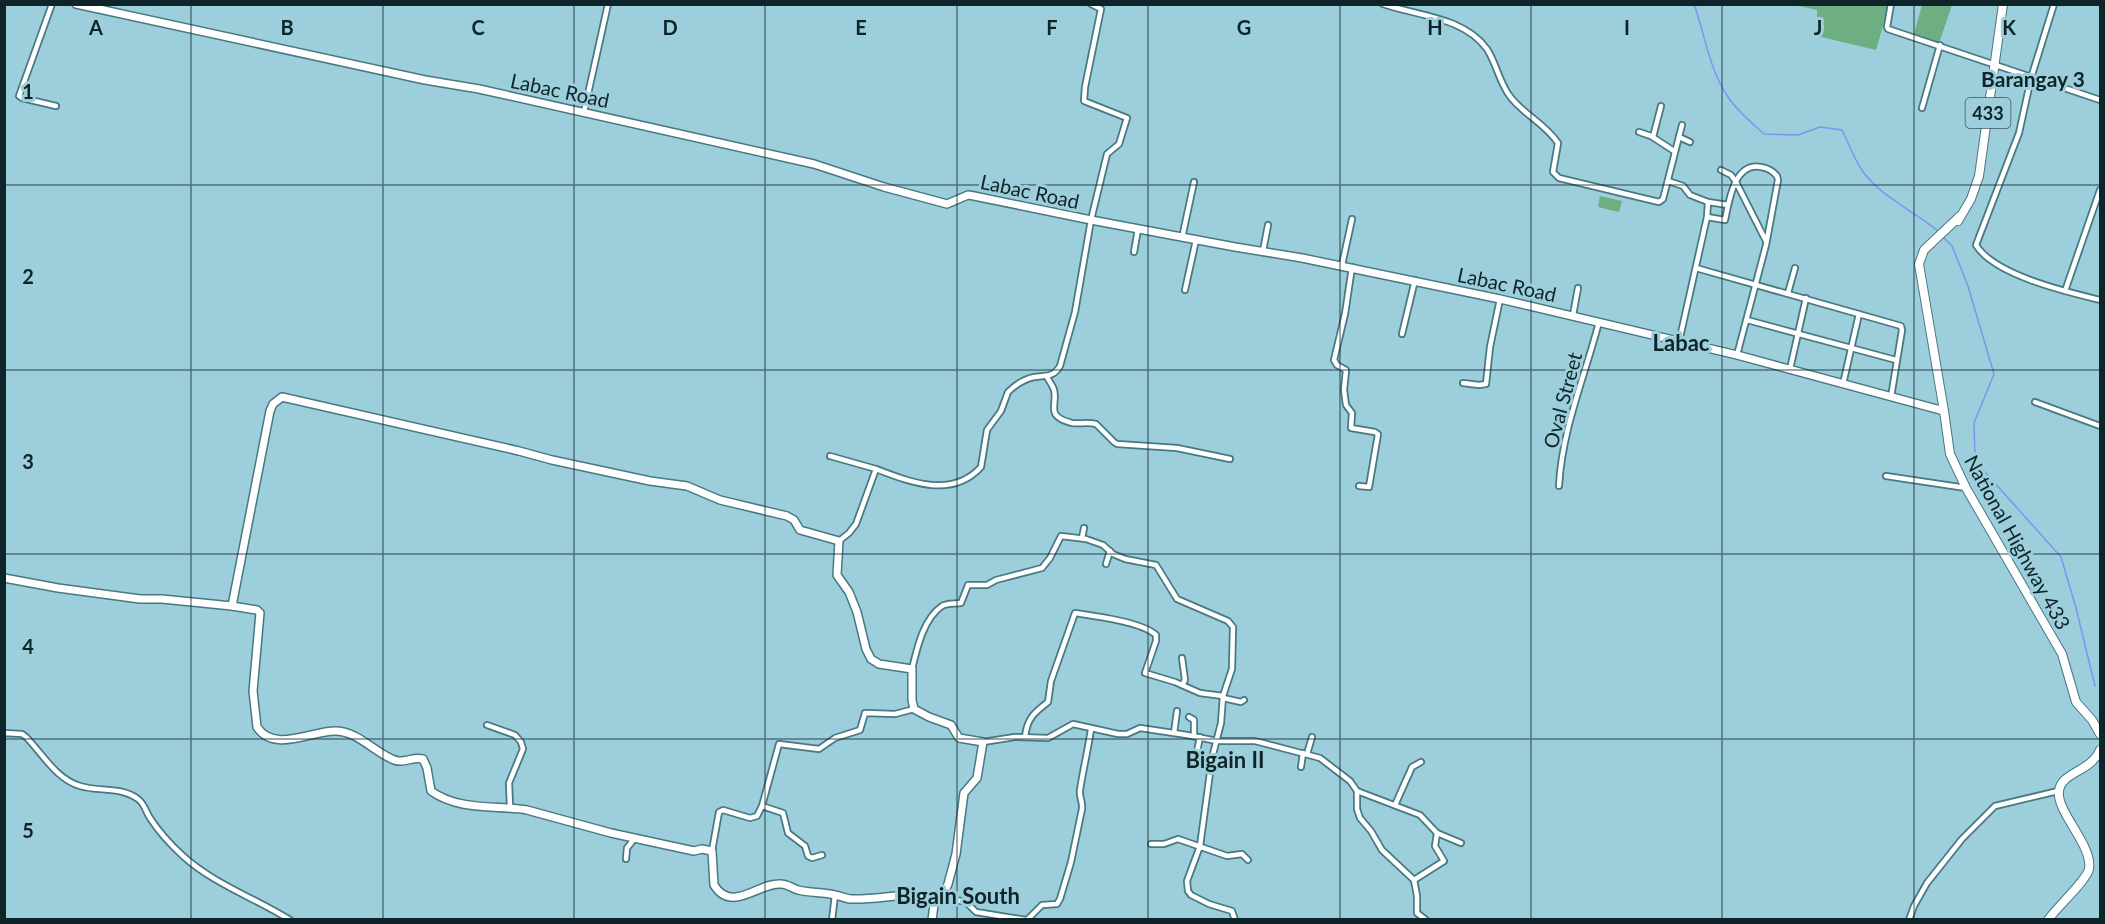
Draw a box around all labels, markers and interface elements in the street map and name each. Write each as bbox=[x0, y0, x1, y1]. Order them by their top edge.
text: A bbox=[88, 15, 103, 39]
text: B bbox=[280, 15, 294, 39]
text: C bbox=[471, 15, 485, 39]
text: D bbox=[662, 15, 678, 39]
text: E bbox=[855, 15, 867, 39]
text: F bbox=[1046, 15, 1058, 39]
text: G bbox=[1237, 15, 1251, 39]
text: H bbox=[1427, 15, 1443, 39]
text: I bbox=[1624, 15, 1630, 39]
text: J bbox=[1814, 15, 1822, 39]
text: K bbox=[2002, 15, 2016, 39]
district label: Barangay 3 bbox=[1981, 66, 2085, 91]
street label: Labac Road bbox=[508, 68, 612, 112]
text: 1 bbox=[22, 79, 34, 103]
road number: 433 bbox=[1966, 98, 2010, 128]
street label: Labac Road bbox=[978, 169, 1082, 213]
street label: Labac Road bbox=[1455, 262, 1559, 306]
text: 2 bbox=[22, 264, 34, 288]
district label: Labac bbox=[1653, 329, 1710, 356]
street label: Oval Street bbox=[1538, 349, 1586, 451]
text: 3 bbox=[22, 449, 34, 473]
street label: National Highway 433 bbox=[1960, 451, 2076, 633]
text: 4 bbox=[22, 634, 34, 658]
district label: Bigain II bbox=[1185, 746, 1265, 773]
text: 5 bbox=[22, 818, 34, 842]
district label: Bigain South bbox=[896, 882, 1020, 909]

